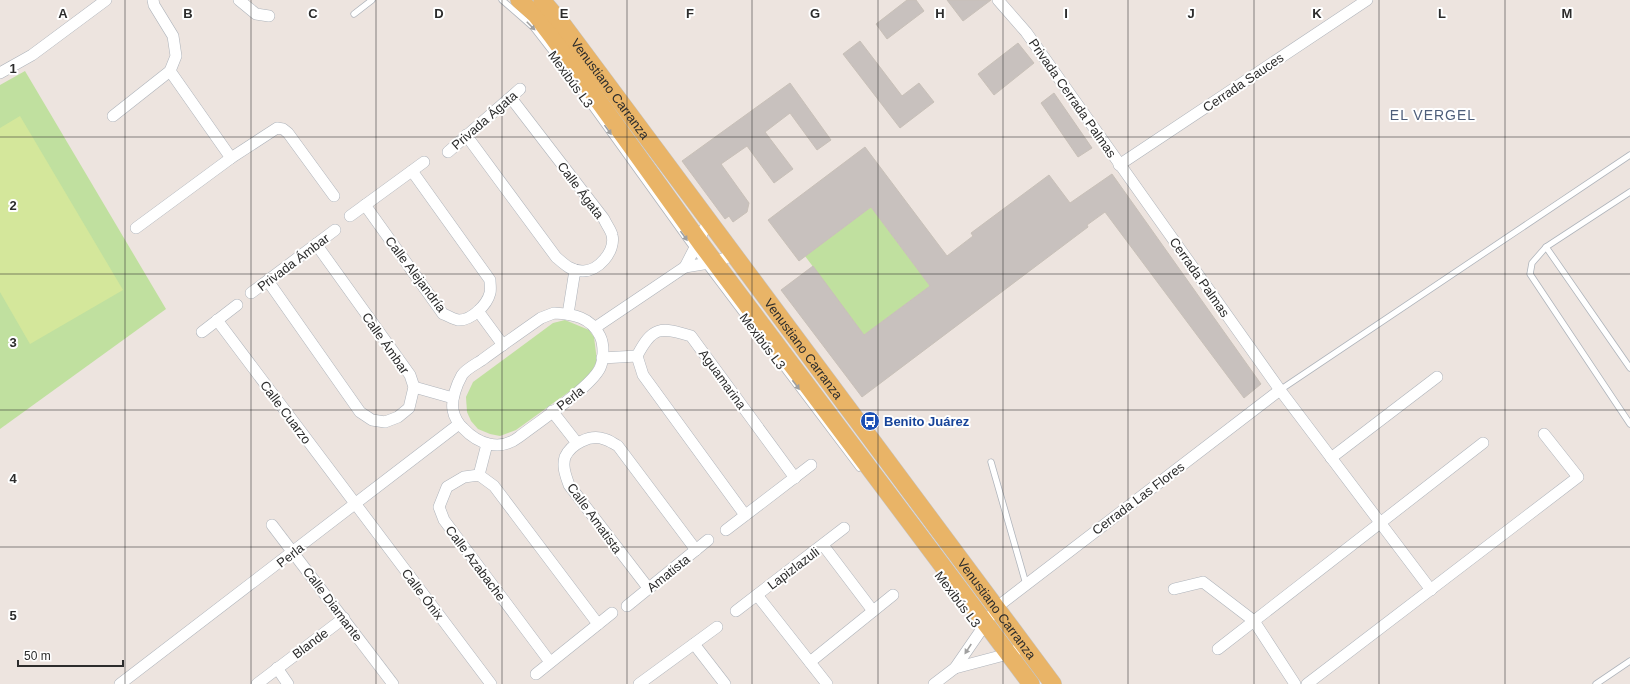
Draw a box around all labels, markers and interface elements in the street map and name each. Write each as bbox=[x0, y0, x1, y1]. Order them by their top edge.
text: A bbox=[58, 6, 68, 21]
text: B bbox=[183, 6, 193, 21]
text: C bbox=[308, 6, 318, 21]
text: D bbox=[434, 6, 444, 21]
text: E bbox=[560, 6, 569, 21]
text: F bbox=[686, 6, 694, 21]
text: G bbox=[810, 6, 820, 21]
text: H bbox=[935, 6, 945, 21]
text: I bbox=[1064, 6, 1068, 21]
text: J bbox=[1187, 6, 1195, 21]
text: K bbox=[1312, 6, 1322, 21]
text: L bbox=[1438, 6, 1446, 21]
text: M bbox=[1562, 6, 1572, 21]
one-way arrow bbox=[526, 21, 536, 31]
street label: Venustiano Carranza bbox=[568, 36, 653, 143]
street label: Privada Cerrada Palmas bbox=[1026, 36, 1120, 161]
street label: Mexibús L3 bbox=[545, 48, 596, 111]
street label: Cerrada Sauces bbox=[1200, 50, 1287, 115]
text: 1 bbox=[9, 61, 17, 76]
street label: Privada Ágata bbox=[449, 87, 521, 153]
district label: EL VERGEL bbox=[1390, 107, 1476, 123]
one-way arrow bbox=[604, 125, 612, 136]
street label: Calle Ágata bbox=[554, 159, 607, 222]
text: 2 bbox=[9, 198, 17, 213]
street label: Privada Ámbar bbox=[254, 230, 333, 294]
one-way arrow bbox=[680, 231, 688, 241]
street label: Calle Alejandría bbox=[382, 233, 449, 316]
street label: Cerrada Palmas bbox=[1167, 235, 1233, 320]
street label: Venustiano Carranza bbox=[761, 296, 846, 403]
street label: Calle Ámbar bbox=[359, 310, 413, 377]
street label: Mexibús L3 bbox=[737, 310, 789, 372]
text: 3 bbox=[9, 335, 17, 350]
street label: Aguamarina bbox=[696, 347, 750, 413]
street label: Calle Cuarzo bbox=[257, 378, 314, 447]
one-way arrow bbox=[792, 379, 800, 390]
street label: Perla bbox=[554, 383, 587, 414]
bus stop icon: Benito Juárez bbox=[859, 410, 881, 432]
place label: Benito Juárez bbox=[884, 414, 970, 429]
street label: Cerrada Las Flores bbox=[1089, 459, 1188, 538]
text: 4 bbox=[9, 471, 17, 486]
street label: Calle Amatista bbox=[564, 480, 626, 557]
street label: Calle Azabache bbox=[442, 523, 509, 604]
street label: Perla bbox=[274, 540, 307, 571]
street label: Lapizlazuli bbox=[765, 544, 822, 593]
street label: Amatista bbox=[644, 551, 693, 595]
street label: Venustiano Carranza bbox=[954, 556, 1039, 663]
street label: Calle Diamante bbox=[300, 564, 365, 644]
street label: Calle Ónix bbox=[399, 566, 447, 623]
street label: Mexibús L3 bbox=[932, 568, 984, 630]
text: 5 bbox=[9, 608, 17, 623]
street label: Blande bbox=[290, 625, 331, 662]
scale bar bbox=[18, 642, 123, 668]
one-way arrow bbox=[964, 644, 972, 654]
text: 50 m bbox=[24, 649, 51, 663]

